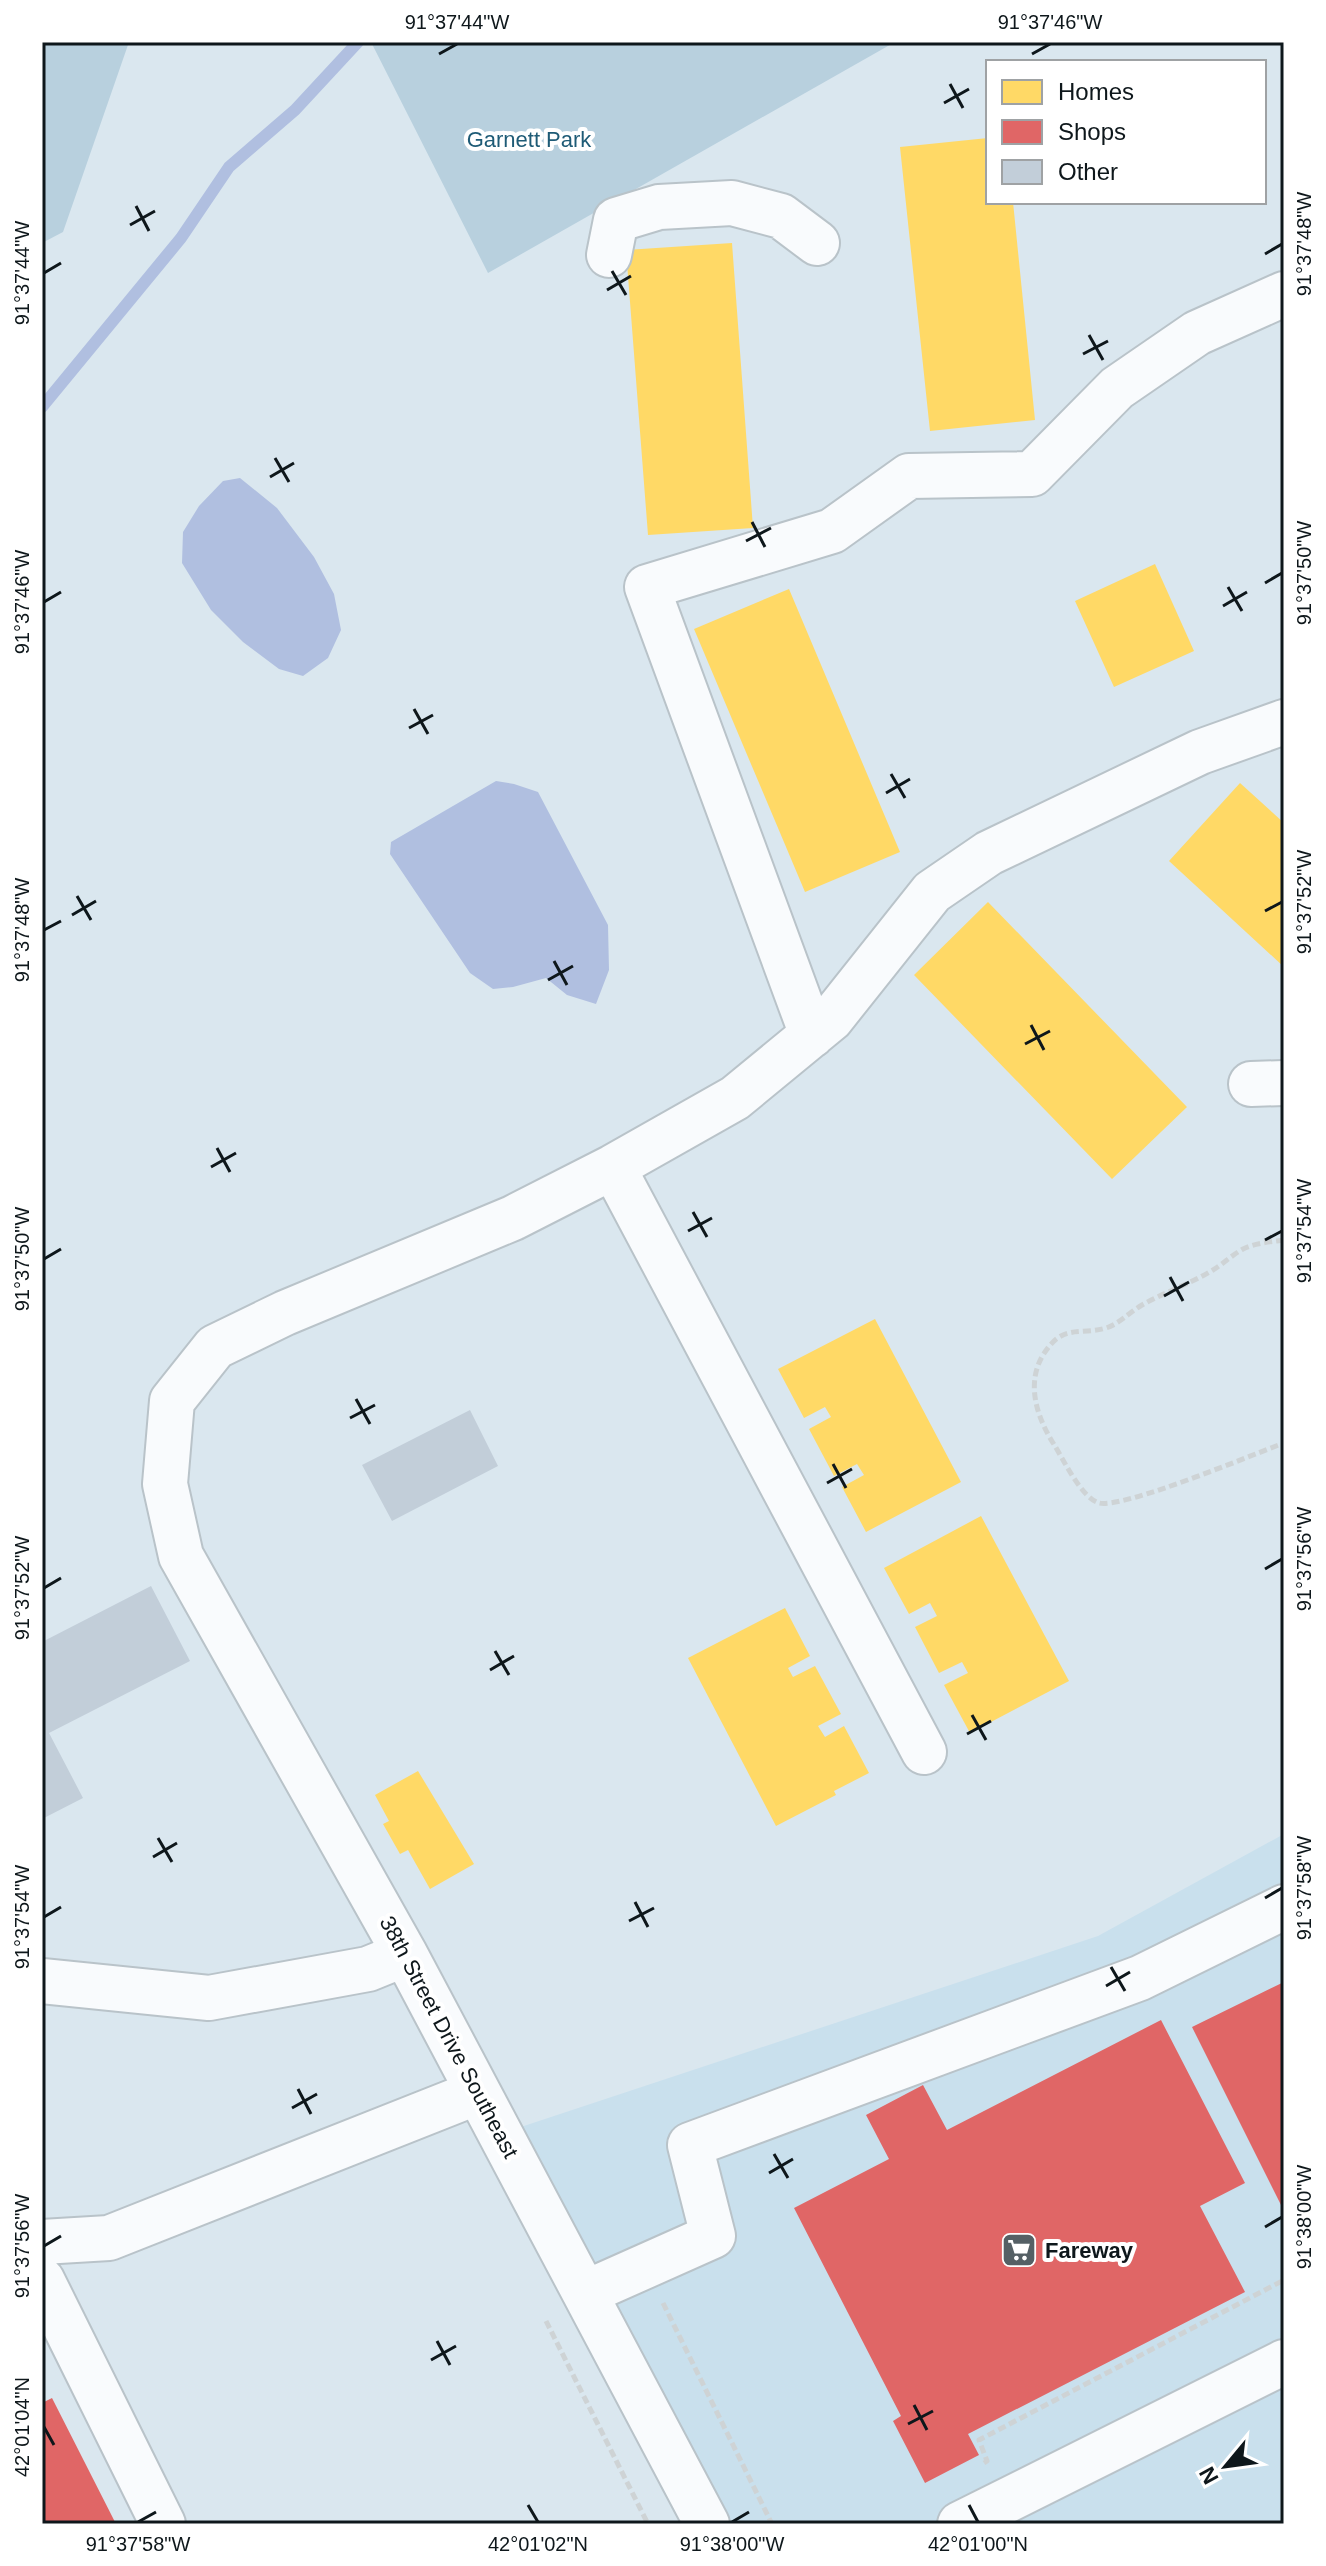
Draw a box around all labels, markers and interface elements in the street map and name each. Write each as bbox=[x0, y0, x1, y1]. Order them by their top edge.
text: 91°37'44"W bbox=[405, 11, 509, 33]
text: 91°37'46"W bbox=[998, 11, 1102, 33]
legend bbox=[986, 60, 1266, 204]
text: Homes bbox=[1058, 78, 1134, 105]
text: Shops bbox=[1058, 118, 1126, 145]
park label: Garnett Park bbox=[467, 127, 592, 152]
text: Other bbox=[1058, 158, 1118, 185]
text: 91°37'48"W bbox=[1293, 192, 1315, 296]
text: 91°37'44"W bbox=[11, 221, 33, 325]
text: 91°37'50"W bbox=[1293, 521, 1315, 625]
text: 91°37'46"W bbox=[11, 550, 33, 654]
text: 91°37'52"W bbox=[1293, 850, 1315, 954]
text: 91°37'48"W bbox=[11, 878, 33, 982]
text: 91°37'54"W bbox=[1293, 1179, 1315, 1283]
text: 91°37'50"W bbox=[11, 1207, 33, 1311]
text: 91°37'56"W bbox=[1293, 1507, 1315, 1611]
text: 91°37'52"W bbox=[11, 1536, 33, 1640]
text: 91°37'58"W bbox=[1293, 1836, 1315, 1940]
text: 91°37'54"W bbox=[11, 1865, 33, 1969]
street label: 38th Street Drive Southeast bbox=[375, 1912, 523, 2162]
text: 91°38'00"W bbox=[1293, 2165, 1315, 2269]
text: 91°37'56"W bbox=[11, 2194, 33, 2298]
supermarket icon: Fareway bbox=[1000, 2231, 1038, 2269]
place label: Fareway bbox=[1045, 2238, 1134, 2263]
text: 42°01'04"N bbox=[11, 2377, 33, 2477]
north arrow bbox=[1186, 2426, 1266, 2506]
text: N bbox=[1194, 2462, 1224, 2488]
text: 91°37'58"W bbox=[86, 2533, 190, 2555]
text: 42°01'02"N bbox=[488, 2533, 588, 2555]
text: 91°38'00"W bbox=[680, 2533, 784, 2555]
text: 42°01'00"N bbox=[928, 2533, 1028, 2555]

